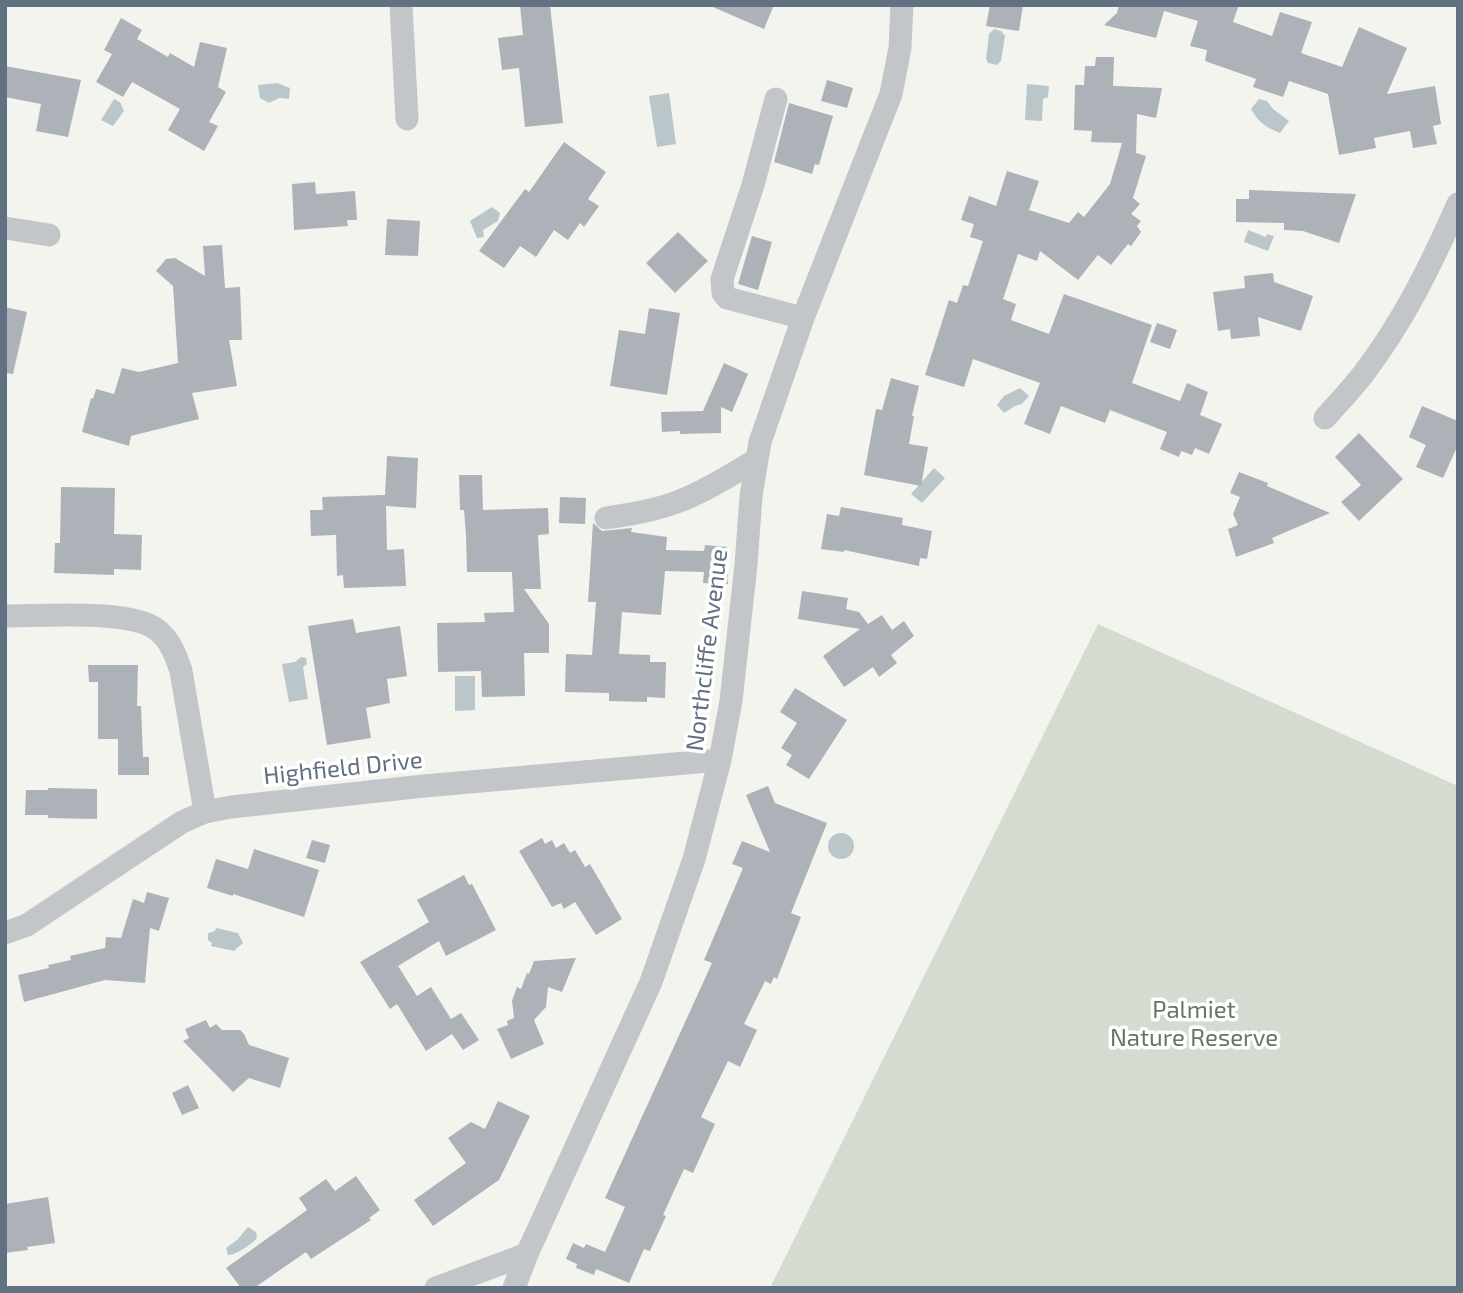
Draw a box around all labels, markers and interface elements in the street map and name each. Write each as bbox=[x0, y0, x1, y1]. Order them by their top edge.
street label: Northcliffe Avenue bbox=[680, 547, 734, 753]
street label: Highfield Drive bbox=[262, 745, 424, 791]
park label: Palmiet Nature Reserve bbox=[1110, 996, 1278, 1052]

